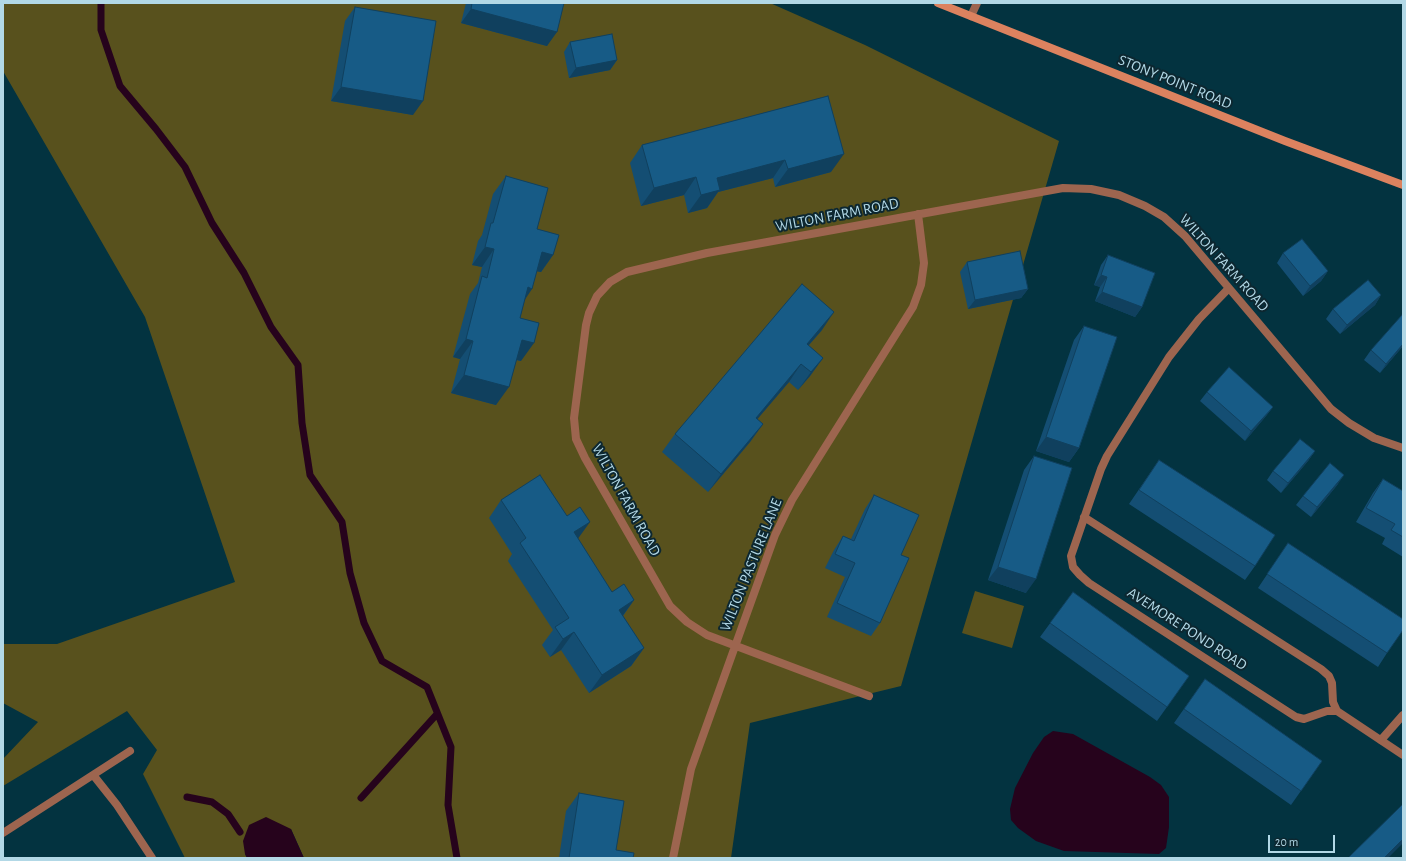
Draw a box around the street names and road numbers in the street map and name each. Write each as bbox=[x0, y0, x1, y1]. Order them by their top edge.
street label: STONY POINT ROAD bbox=[1116, 51, 1234, 113]
street label: WILTON FARM ROAD bbox=[774, 194, 900, 236]
street label: WILTON FARM ROAD bbox=[1175, 210, 1273, 316]
street label: WILTON FARM ROAD bbox=[588, 441, 664, 559]
street label: WILTON PASTURE LANE bbox=[716, 496, 786, 634]
street label: AVEMORE POND ROAD bbox=[1124, 584, 1250, 674]

